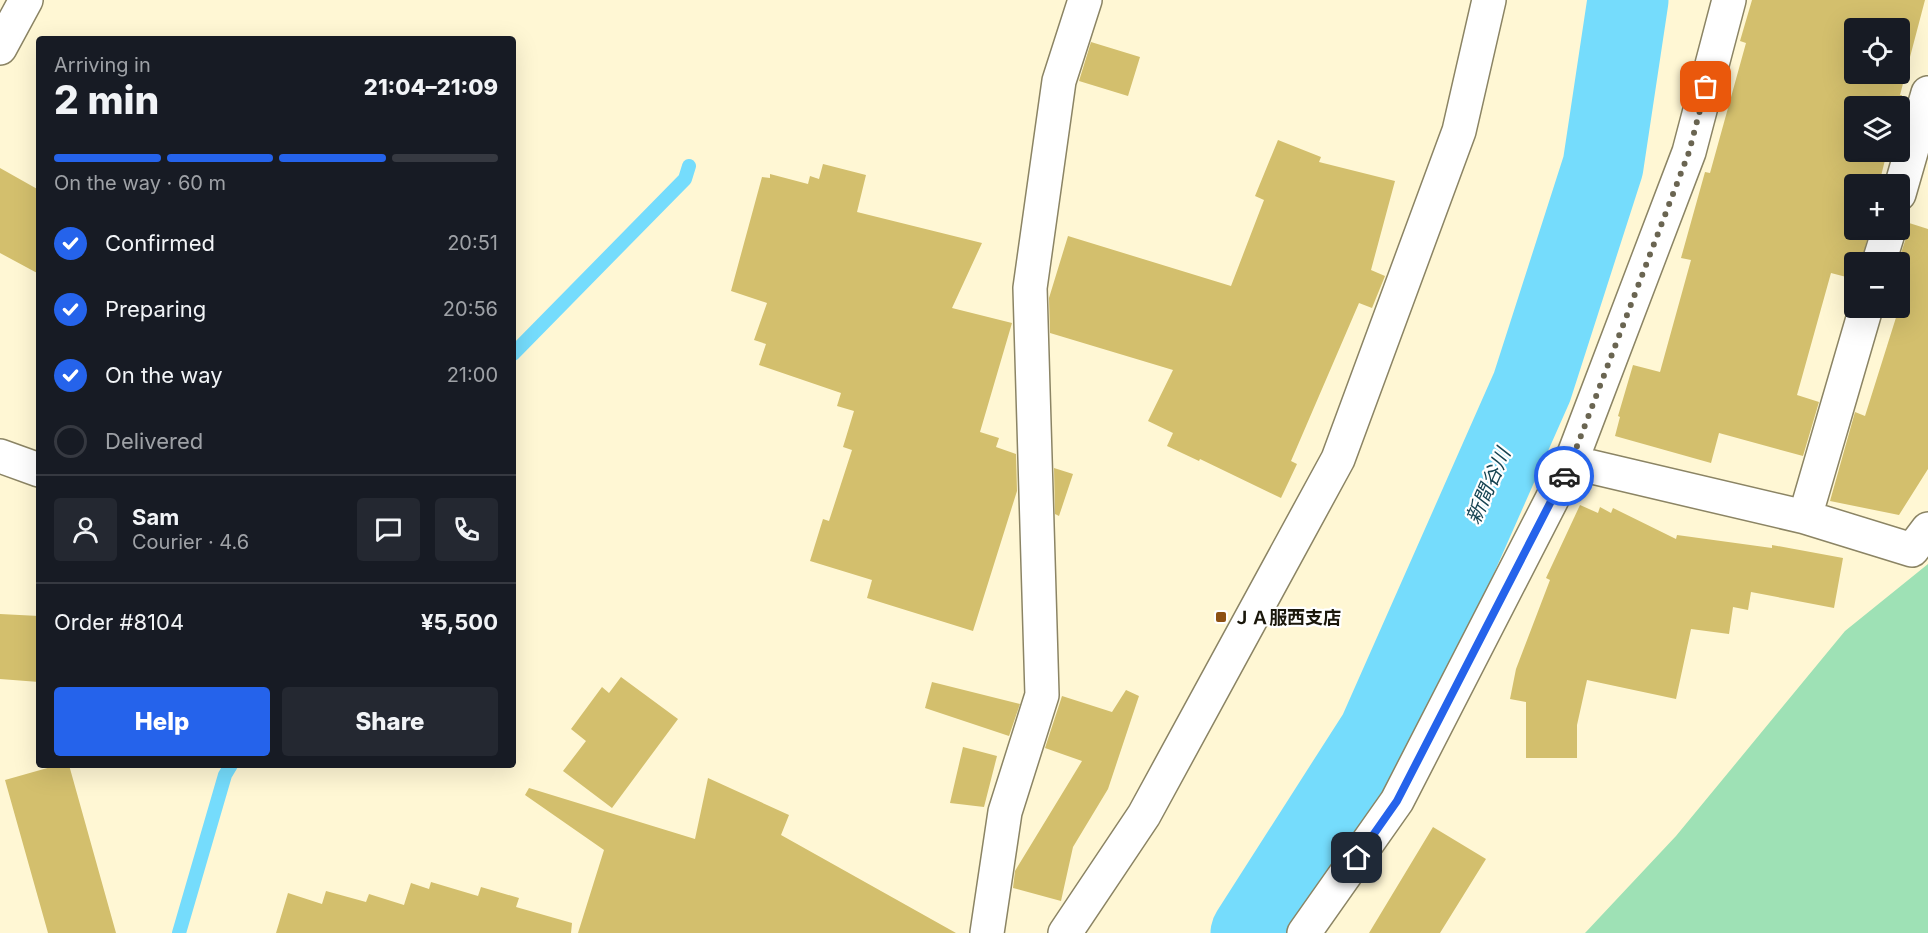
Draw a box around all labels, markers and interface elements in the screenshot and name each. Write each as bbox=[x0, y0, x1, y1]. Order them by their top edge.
map controls bbox=[1844, 18, 1910, 318]
button: locate bbox=[1844, 18, 1910, 84]
text: Arriving in bbox=[54, 53, 151, 77]
pin bbox=[1680, 61, 1731, 112]
icon: bag bbox=[1689, 70, 1722, 103]
text: 21:04–21:09 bbox=[364, 74, 498, 100]
text: 2 min bbox=[54, 76, 159, 123]
button: layers bbox=[1844, 96, 1910, 162]
text: On the way · 60 m bbox=[54, 171, 226, 195]
button: + bbox=[1844, 174, 1910, 240]
icon: check bbox=[54, 227, 87, 260]
text: Confirmed bbox=[105, 230, 215, 256]
text: 20:51 bbox=[447, 231, 498, 255]
button: − bbox=[1844, 252, 1910, 318]
icon: check bbox=[54, 293, 87, 326]
text: Preparing bbox=[105, 296, 206, 322]
text: 20:56 bbox=[443, 297, 498, 321]
icon: check bbox=[54, 359, 87, 392]
text: On the way bbox=[105, 362, 223, 388]
text: 21:00 bbox=[447, 363, 498, 387]
text: Delivered bbox=[105, 428, 203, 454]
water label: 新間谷川 bbox=[1461, 443, 1516, 527]
courier bbox=[1534, 446, 1594, 506]
icon: car bbox=[1548, 460, 1581, 493]
button: person bbox=[54, 498, 117, 561]
button: chat bbox=[357, 498, 420, 561]
button: phone bbox=[435, 498, 498, 561]
text: Sam bbox=[132, 504, 179, 530]
text: Courier · 4.6 bbox=[132, 530, 249, 554]
place label: ＪＡ服西支店 bbox=[1233, 607, 1341, 628]
text: Order #8104 bbox=[54, 609, 184, 635]
text: ¥5,500 bbox=[421, 609, 498, 635]
marker: ＪＡ服西支店 bbox=[1214, 610, 1228, 624]
button: Help bbox=[54, 687, 270, 756]
button: Share bbox=[282, 687, 498, 756]
pin bbox=[1331, 832, 1382, 883]
icon: home bbox=[1340, 841, 1373, 874]

